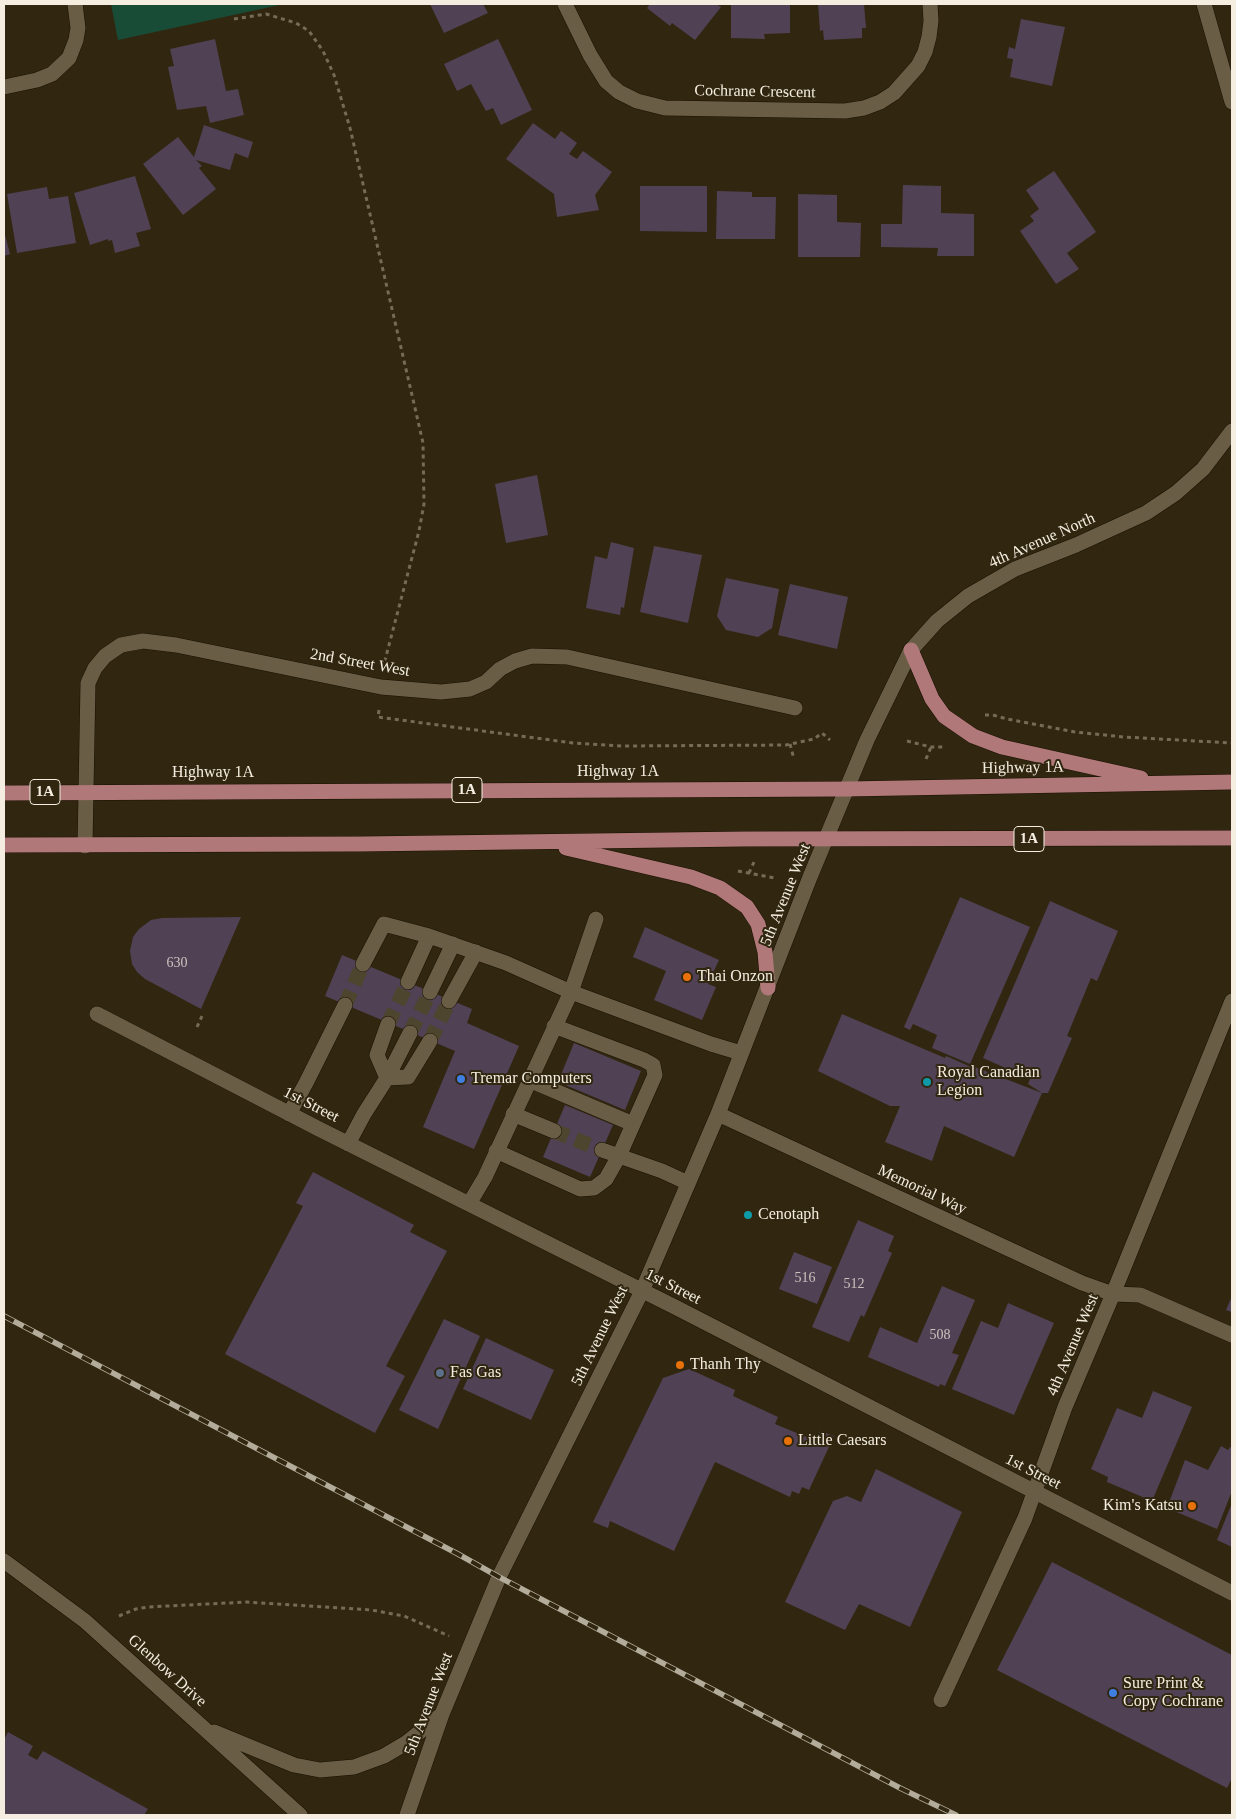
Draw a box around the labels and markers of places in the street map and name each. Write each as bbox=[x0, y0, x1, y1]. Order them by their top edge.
place label: Thai Onzon bbox=[697, 967, 773, 987]
marker: Thai Onzon bbox=[681, 971, 693, 983]
place label: Royal Canadian Legion bbox=[937, 1063, 1040, 1101]
place label: Tremar Computers bbox=[471, 1069, 592, 1089]
marker: Tremar Computers bbox=[455, 1073, 467, 1085]
marker: Royal Canadian Legion bbox=[921, 1076, 933, 1088]
place label: Cenotaph bbox=[758, 1205, 819, 1225]
marker: Cenotaph bbox=[742, 1209, 754, 1221]
place label: Thanh Thy bbox=[690, 1355, 761, 1375]
marker: Thanh Thy bbox=[674, 1359, 686, 1371]
place label: Fas Gas bbox=[450, 1363, 501, 1383]
marker: Fas Gas bbox=[434, 1367, 446, 1379]
place label: Little Caesars bbox=[798, 1431, 886, 1451]
marker: Little Caesars bbox=[782, 1435, 794, 1447]
place label: Kim's Katsu bbox=[1103, 1496, 1182, 1516]
marker: Kim's Katsu bbox=[1186, 1500, 1198, 1512]
place label: Sure Print & Copy Cochrane bbox=[1123, 1674, 1223, 1712]
marker: Sure Print & Copy Cochrane bbox=[1107, 1687, 1119, 1699]

